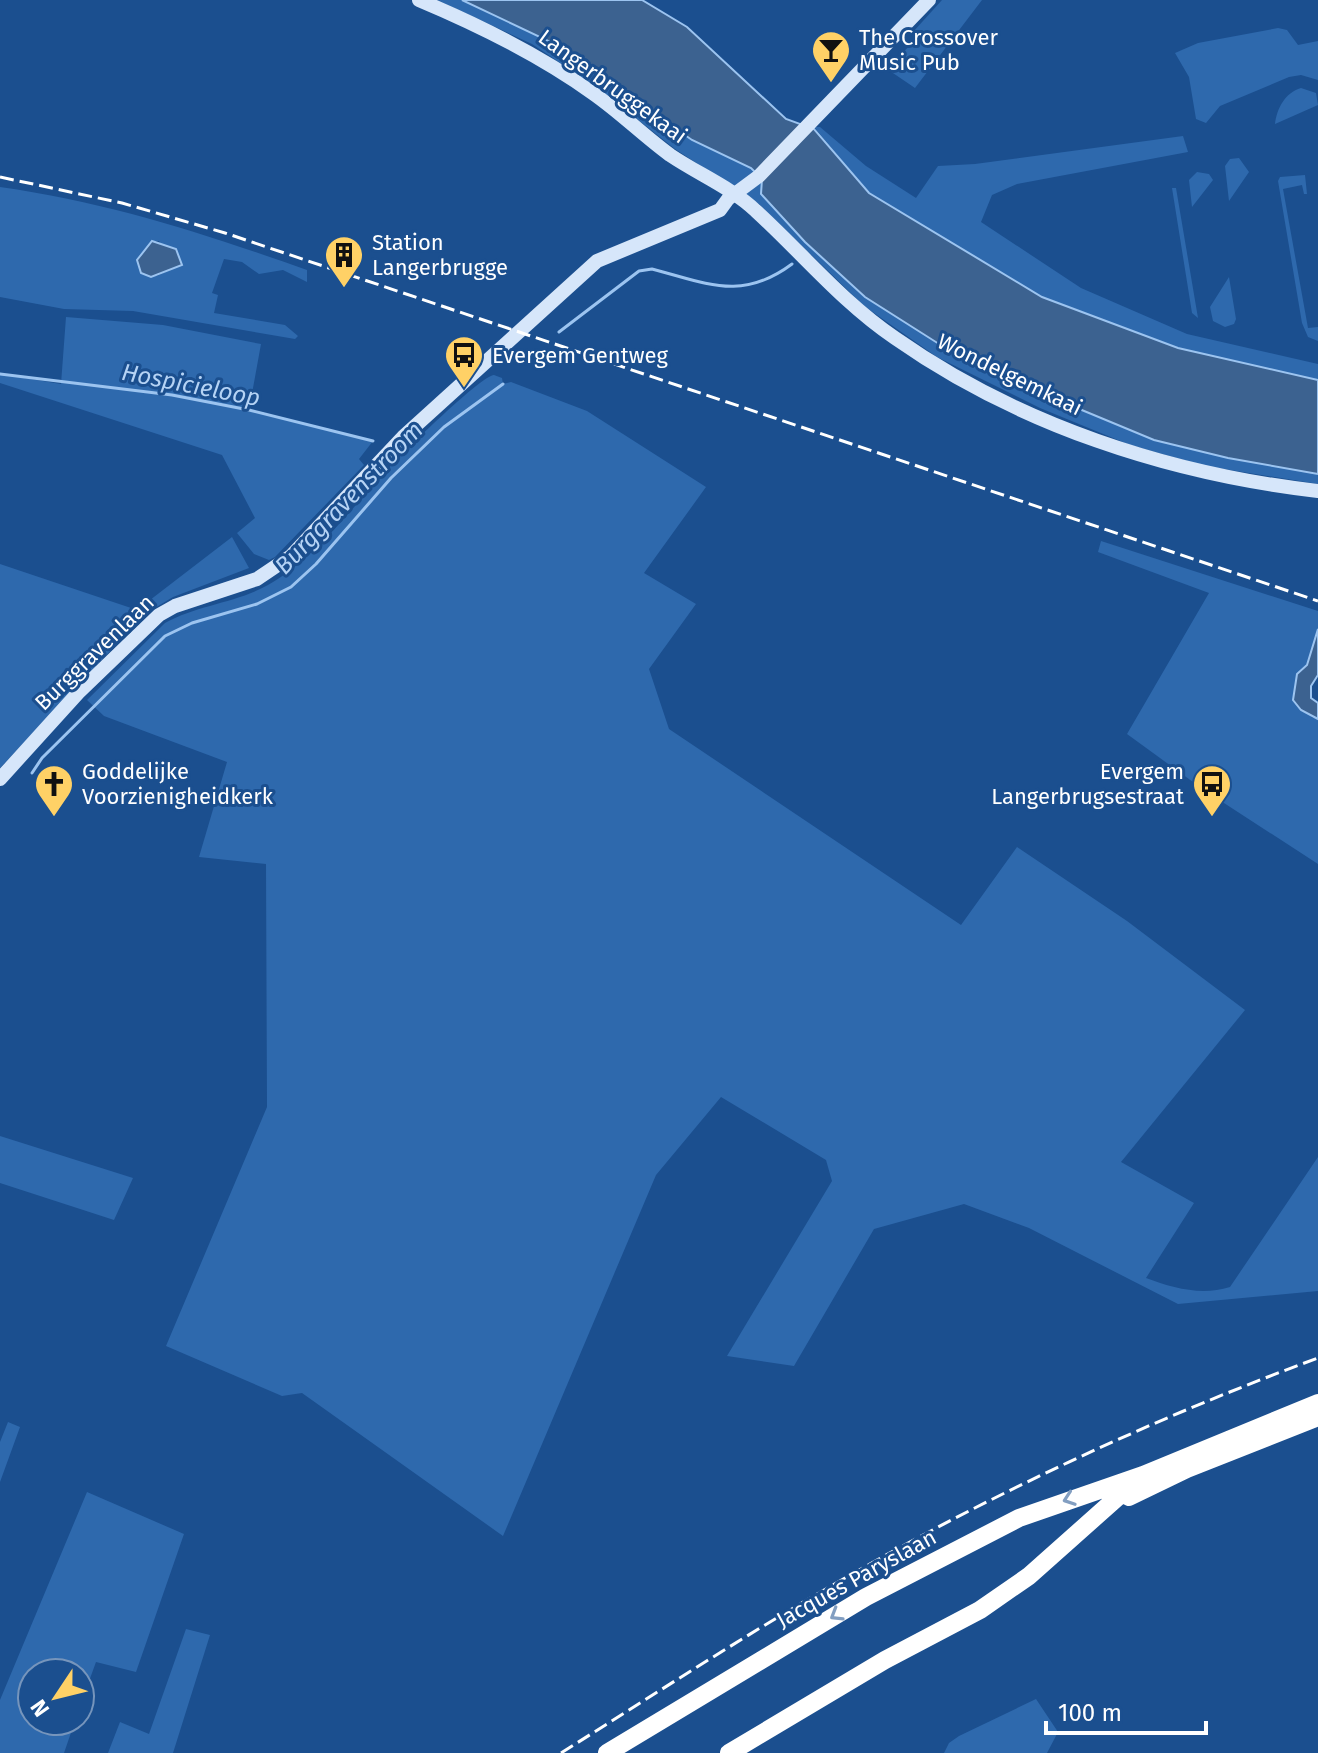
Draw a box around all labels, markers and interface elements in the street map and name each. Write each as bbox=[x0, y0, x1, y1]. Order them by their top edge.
street label: Langerbruggekaai bbox=[533, 23, 692, 149]
place label: The Crossover Music Pub bbox=[859, 24, 999, 76]
bar icon: The Crossover Music Pub bbox=[810, 29, 852, 84]
place label: Station Langerbrugge bbox=[372, 229, 508, 281]
building icon: Station Langerbrugge bbox=[323, 234, 365, 289]
street label: Wondelgemkaai bbox=[933, 328, 1087, 421]
bus stop icon: Evergem Gentweg bbox=[443, 334, 485, 389]
place label: Evergem Gentweg bbox=[492, 342, 668, 369]
water label: Hospicieloop bbox=[119, 358, 263, 412]
water label: Burggravenstroom bbox=[269, 416, 429, 580]
street label: Burggravenlaan bbox=[29, 589, 160, 716]
place label: Goddelijke Voorzienigheidkerk bbox=[82, 758, 274, 810]
place label: Evergem Langerbrugsestraat bbox=[991, 758, 1184, 810]
church icon: Goddelijke Voorzienigheidkerk bbox=[33, 763, 75, 818]
bus stop icon: Evergem Langerbrugsestraat bbox=[1191, 763, 1233, 818]
one-way arrow bbox=[1062, 1489, 1076, 1505]
street label: Jacques Paryslaan bbox=[771, 1523, 941, 1634]
one-way arrow bbox=[830, 1605, 845, 1620]
north arrow bbox=[16, 1657, 96, 1737]
scale bar bbox=[1046, 1685, 1206, 1735]
text: N bbox=[25, 1694, 55, 1722]
text: 100 m bbox=[1058, 1699, 1122, 1727]

